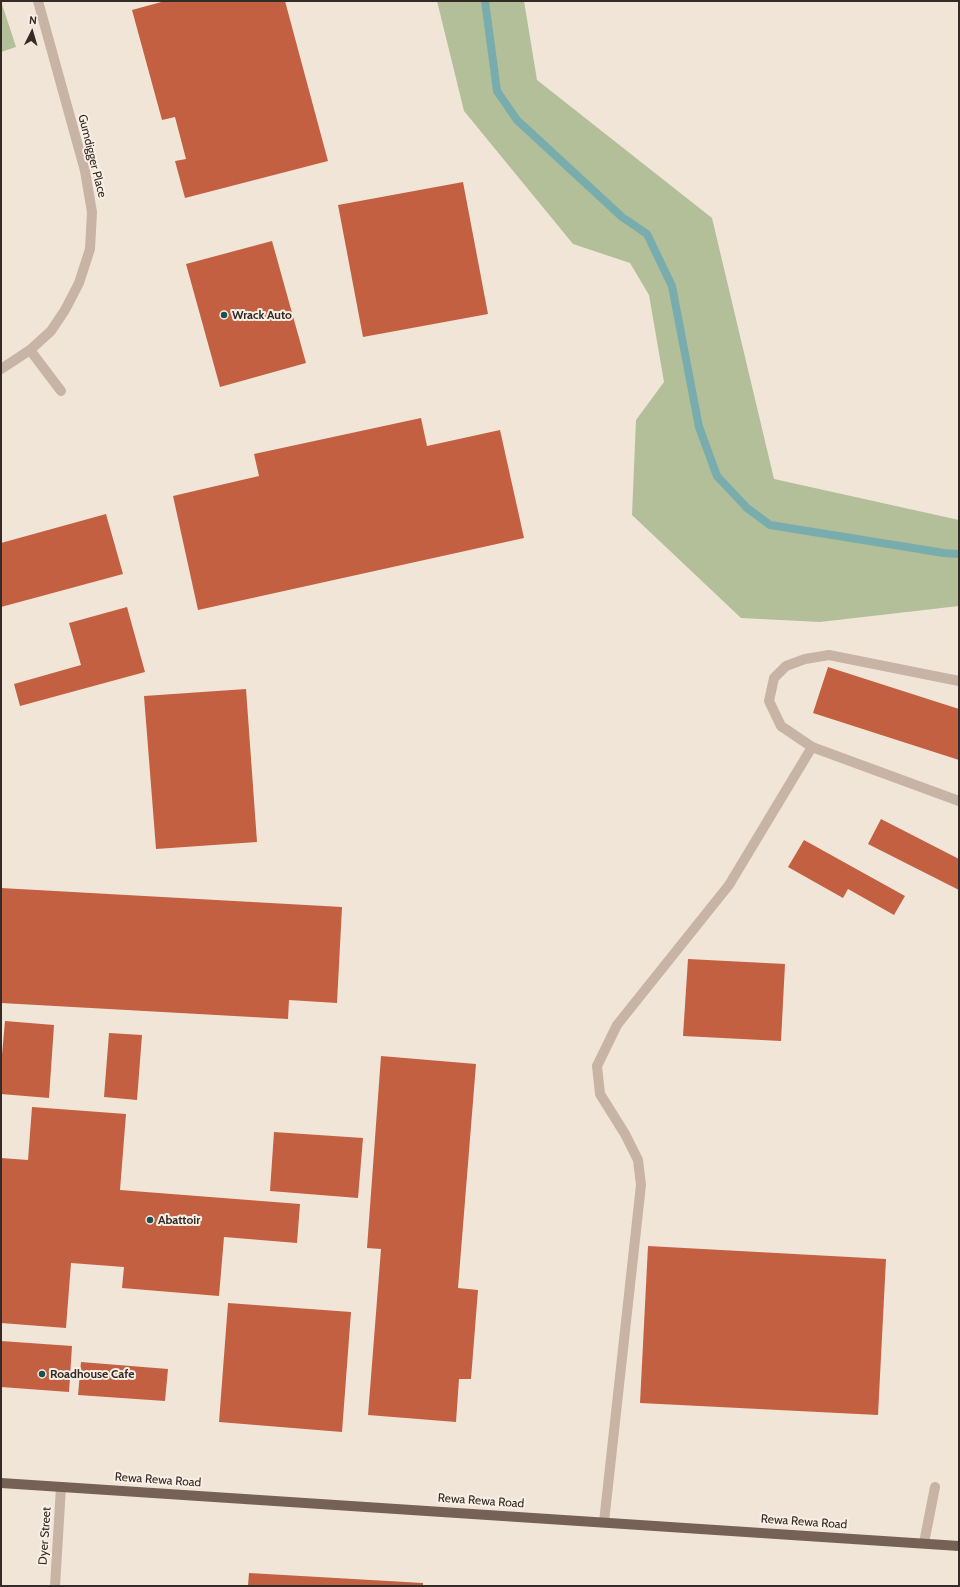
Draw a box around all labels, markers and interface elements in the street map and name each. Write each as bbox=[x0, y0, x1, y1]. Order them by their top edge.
north arrow bbox=[12, 12, 52, 52]
text: N bbox=[29, 13, 38, 27]
street label: Gumdigger Place bbox=[75, 113, 109, 199]
place label: Wrack Auto bbox=[232, 308, 292, 322]
marker: Wrack Auto bbox=[219, 310, 229, 320]
place label: Abattoir bbox=[158, 1213, 200, 1227]
marker: Abattoir bbox=[145, 1215, 155, 1225]
place label: Roadhouse Cafe bbox=[50, 1367, 134, 1381]
marker: Roadhouse Cafe bbox=[37, 1369, 47, 1379]
street label: Rewa Rewa Road bbox=[114, 1470, 202, 1490]
street label: Rewa Rewa Road bbox=[437, 1491, 525, 1511]
street label: Dyer Street bbox=[36, 1506, 54, 1566]
street label: Rewa Rewa Road bbox=[760, 1512, 848, 1532]

